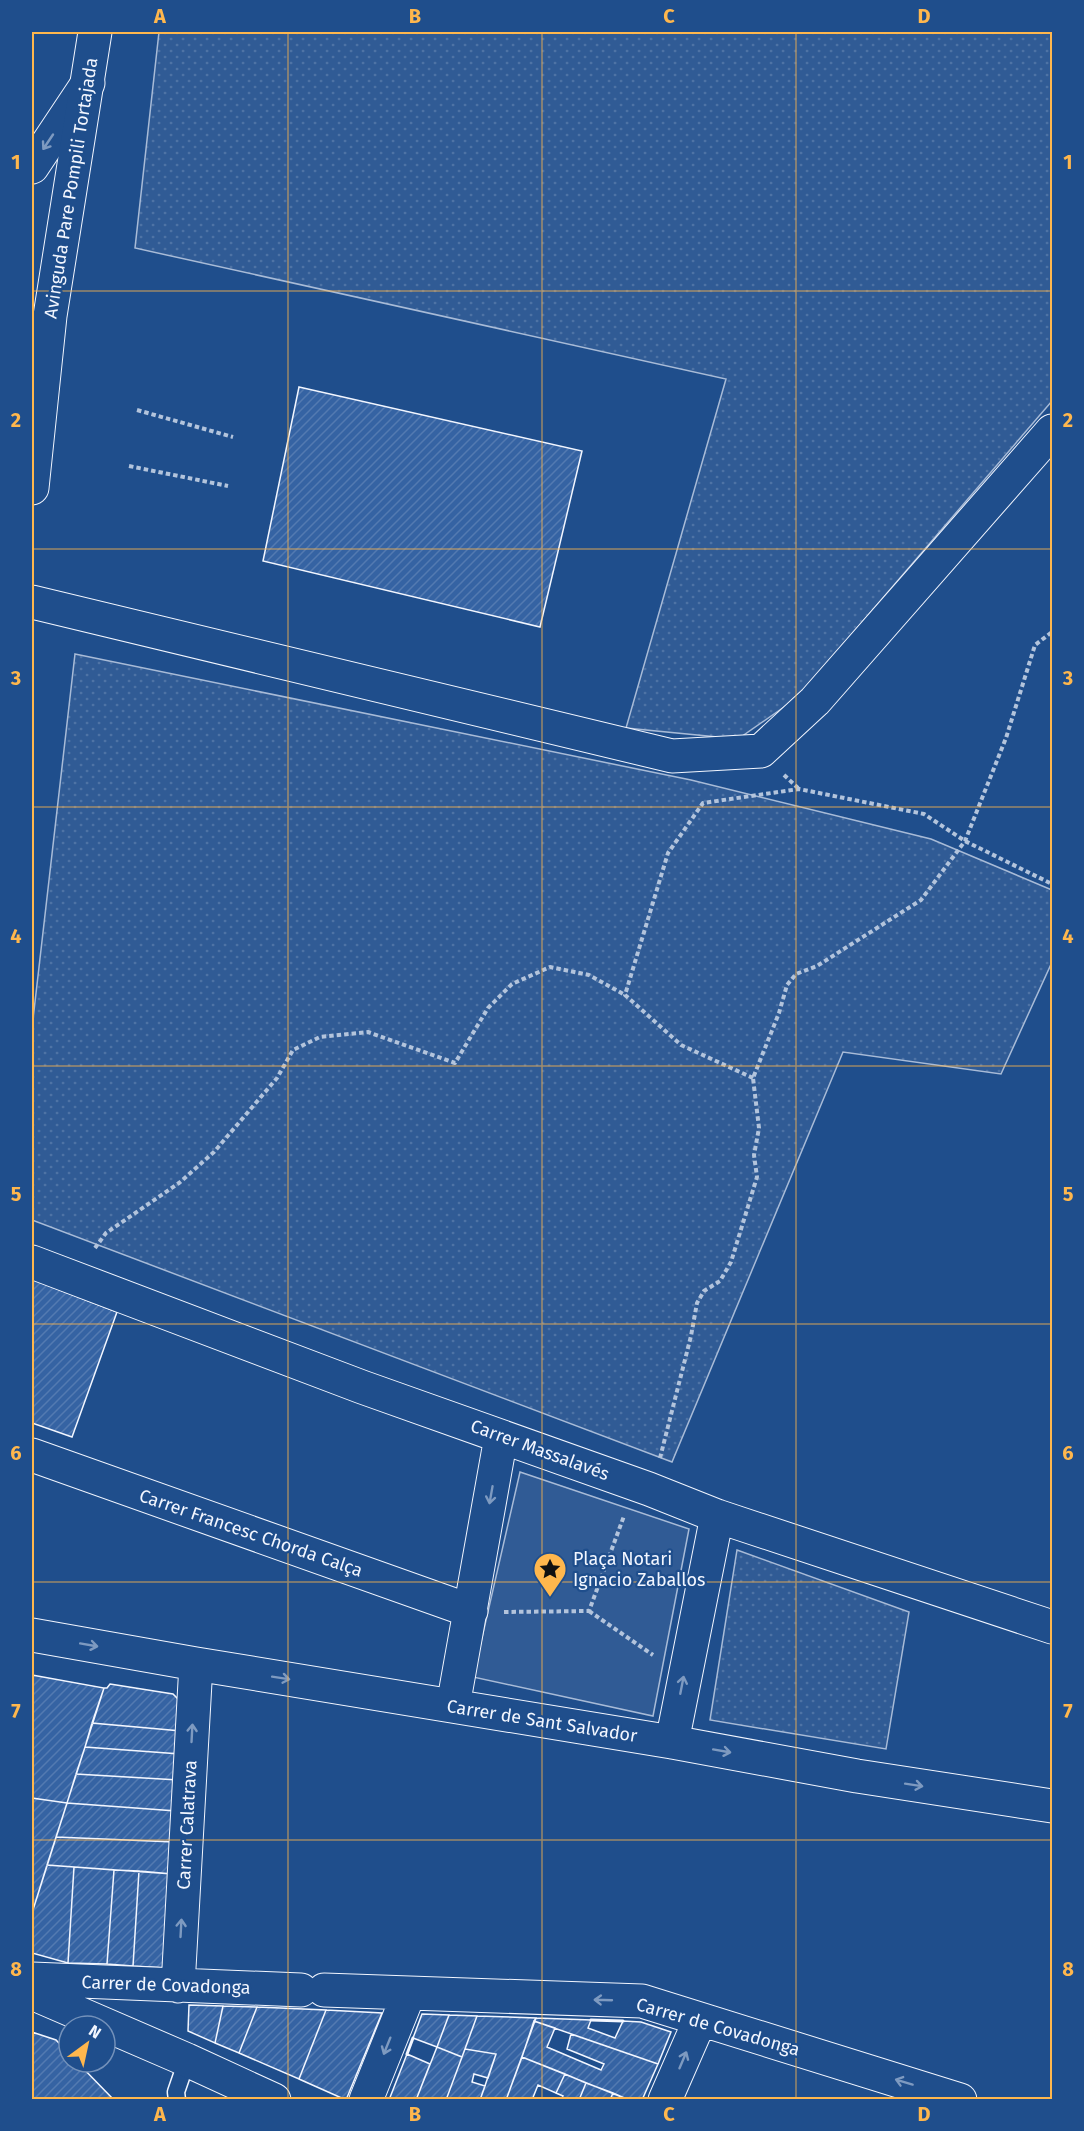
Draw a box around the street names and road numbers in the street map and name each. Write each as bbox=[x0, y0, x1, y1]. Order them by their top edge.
street label: Avinguda Pare Pompili Tortajada bbox=[39, 56, 103, 320]
street label: Carrer Massalavés bbox=[468, 1415, 612, 1485]
street label: Carrer Francesc Chorda Calça bbox=[136, 1484, 366, 1582]
street label: Carrer de Sant Salvador bbox=[445, 1695, 639, 1747]
street label: Carrer Calatrava bbox=[173, 1760, 201, 1890]
street label: Carrer de Covadonga bbox=[81, 1971, 251, 1999]
street label: Carrer de Covadonga bbox=[634, 1993, 802, 2061]

